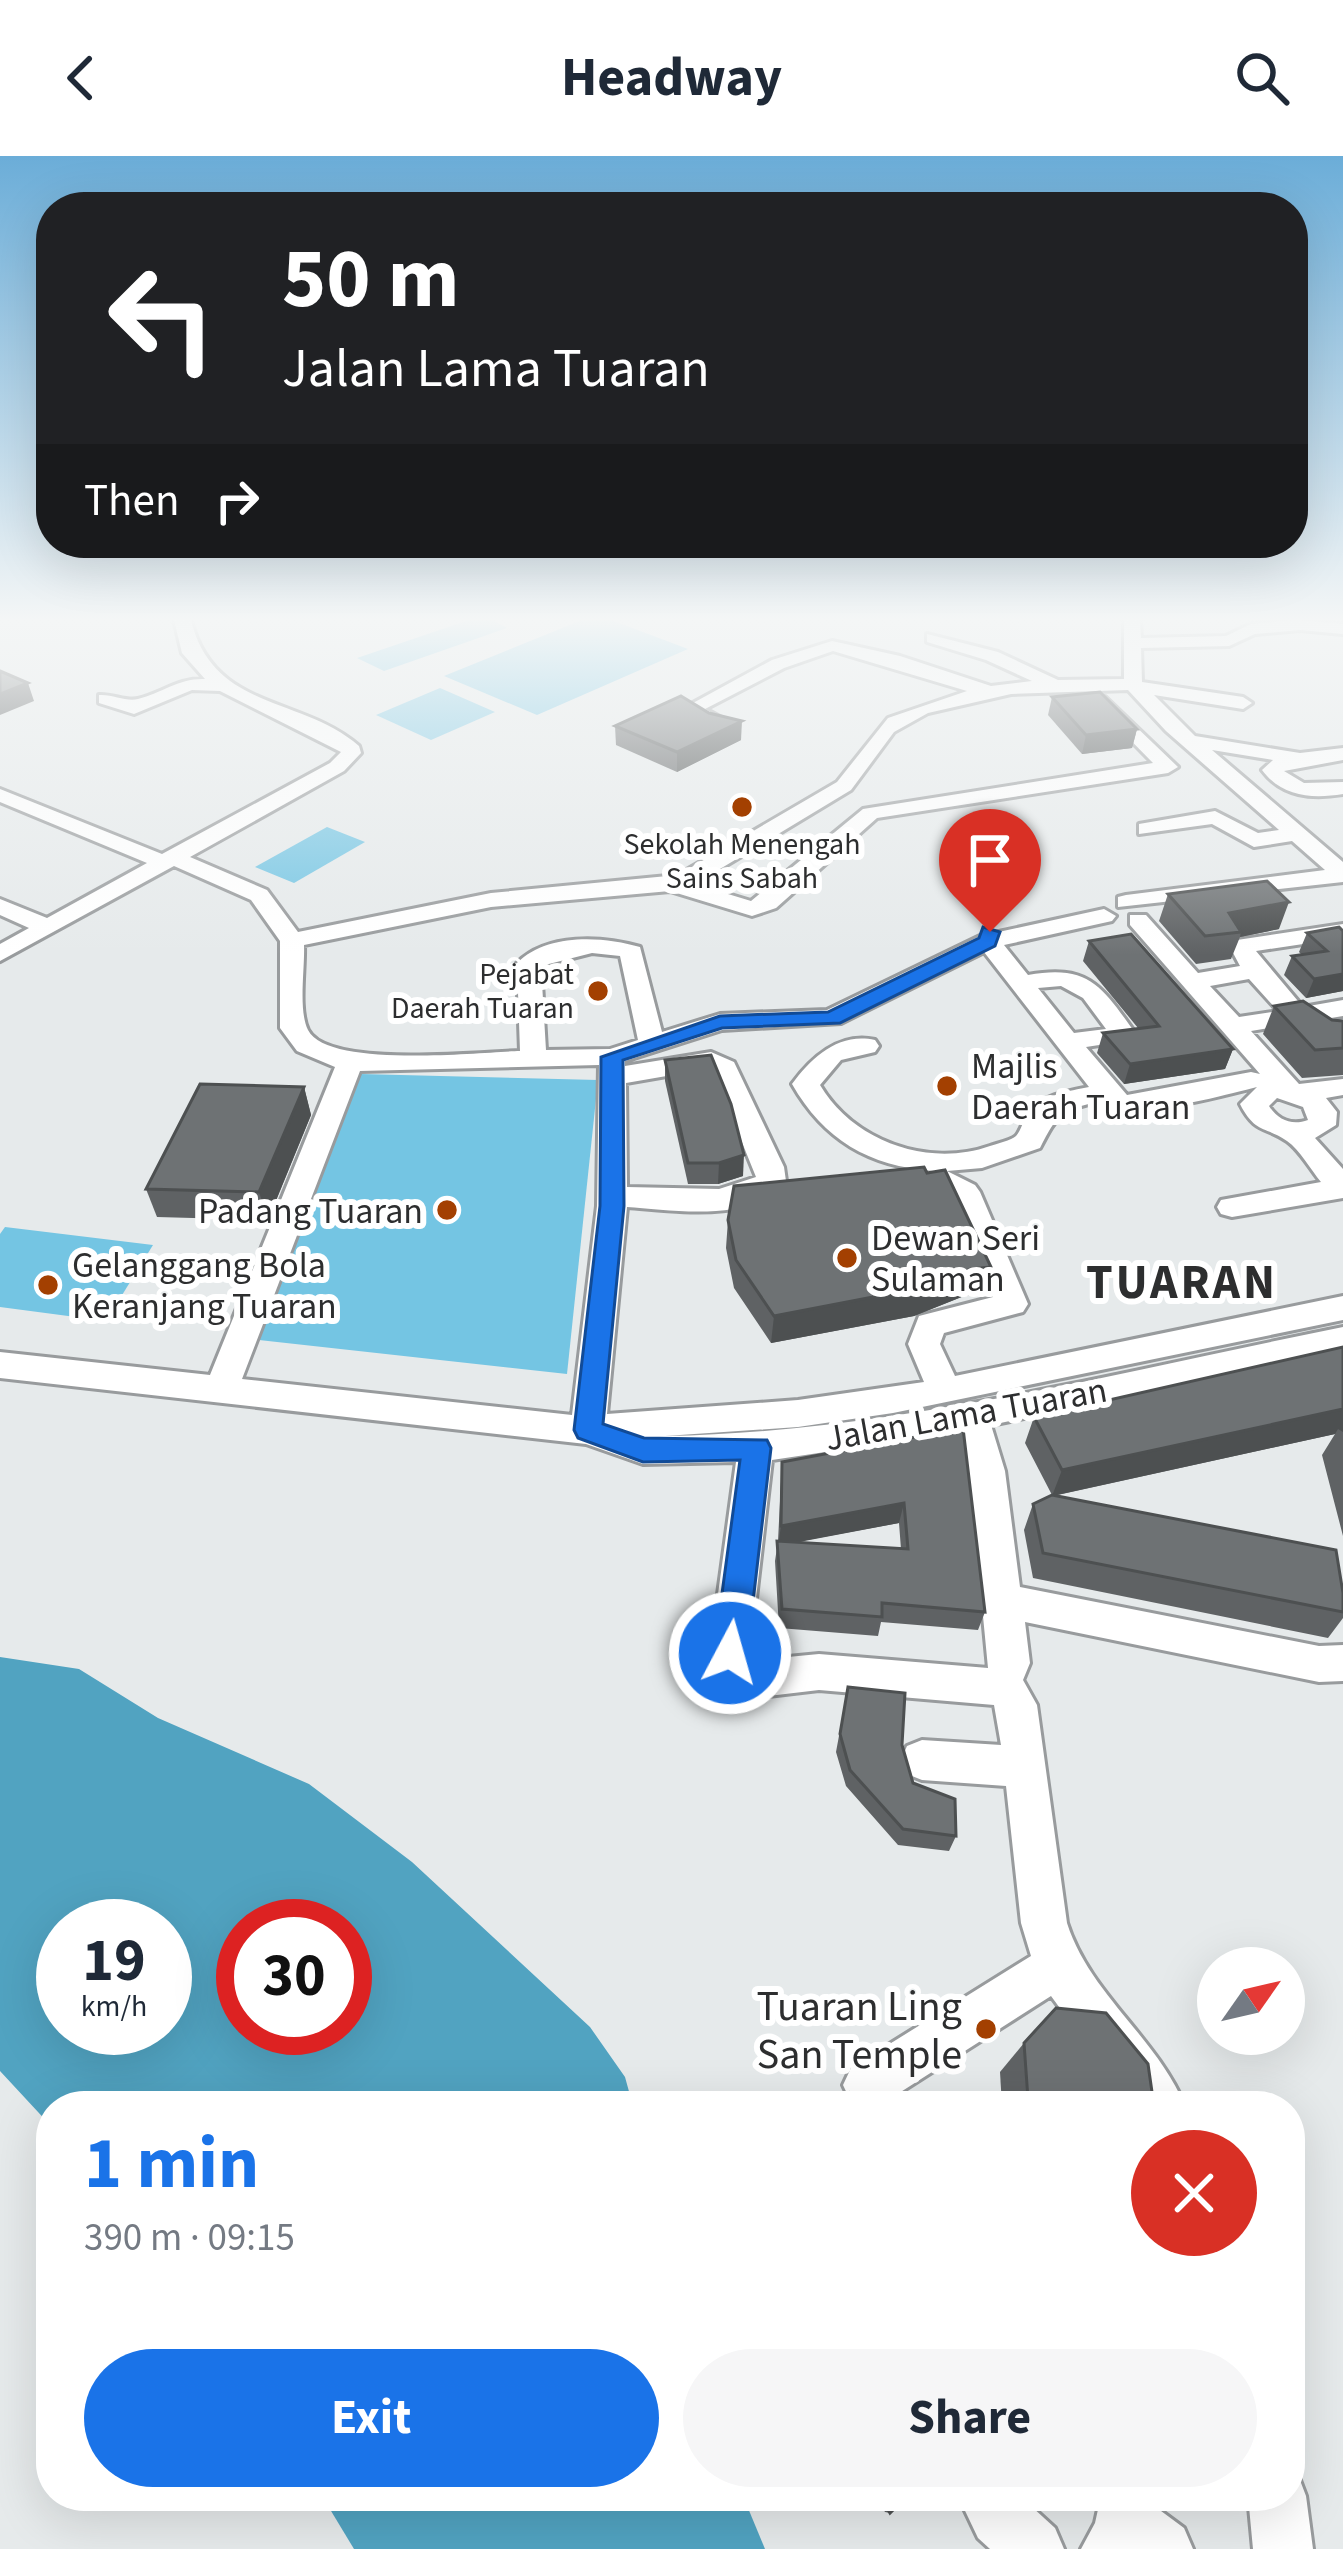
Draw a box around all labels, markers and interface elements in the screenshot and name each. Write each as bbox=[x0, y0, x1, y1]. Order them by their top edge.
text: Headway bbox=[561, 40, 782, 117]
icon: back bbox=[48, 45, 114, 111]
icon: search bbox=[1229, 45, 1295, 111]
text: 50 m bbox=[282, 220, 460, 340]
icon: left bbox=[84, 240, 240, 396]
text: Jalan Lama Tuaran bbox=[282, 331, 710, 408]
icon: right bbox=[204, 468, 270, 534]
text: Then bbox=[84, 469, 180, 533]
marker: Sekolah Menengah Sains Sabah bbox=[729, 794, 755, 820]
pin bbox=[939, 809, 1041, 932]
place label: Sekolah Menengah Sains Sabah bbox=[623, 823, 861, 900]
icon: arrive bbox=[957, 827, 1023, 893]
place label: Pejabat Daerah Tuaran bbox=[391, 953, 574, 1030]
marker: Pejabat Daerah Tuaran bbox=[585, 978, 611, 1004]
place label: Majlis Daerah Tuaran bbox=[971, 1041, 1191, 1133]
marker: Majlis Daerah Tuaran bbox=[934, 1073, 960, 1099]
place label: Padang Tuaran bbox=[198, 1186, 423, 1237]
marker: Padang Tuaran bbox=[434, 1197, 460, 1223]
place label: Dewan Seri Sulaman bbox=[871, 1213, 1040, 1305]
place label: Gelanggang Bola Keranjang Tuaran bbox=[72, 1240, 337, 1332]
marker: Dewan Seri Sulaman bbox=[834, 1245, 860, 1271]
district label: TUARAN bbox=[1086, 1249, 1278, 1317]
marker: Gelanggang Bola Keranjang Tuaran bbox=[35, 1272, 61, 1298]
street label: Jalan Lama Tuaran bbox=[821, 1365, 1111, 1464]
position arrow bbox=[667, 1590, 793, 1716]
speed limit sign: 30 bbox=[216, 1899, 372, 2055]
text: 19 bbox=[82, 1919, 146, 2004]
north arrow bbox=[1197, 1947, 1305, 2055]
map controls bbox=[1197, 1947, 1305, 2055]
place label: Tuaran Ling San Temple bbox=[756, 1977, 962, 2085]
text: km/h bbox=[81, 1985, 147, 2028]
marker: Tuaran Ling San Temple bbox=[973, 2016, 999, 2042]
text: 1 min bbox=[84, 2113, 259, 2216]
button: close bbox=[1131, 2130, 1257, 2256]
text: 390 m · 09:15 bbox=[84, 2210, 295, 2266]
button: Exit bbox=[84, 2349, 659, 2487]
button: Share bbox=[683, 2349, 1257, 2487]

